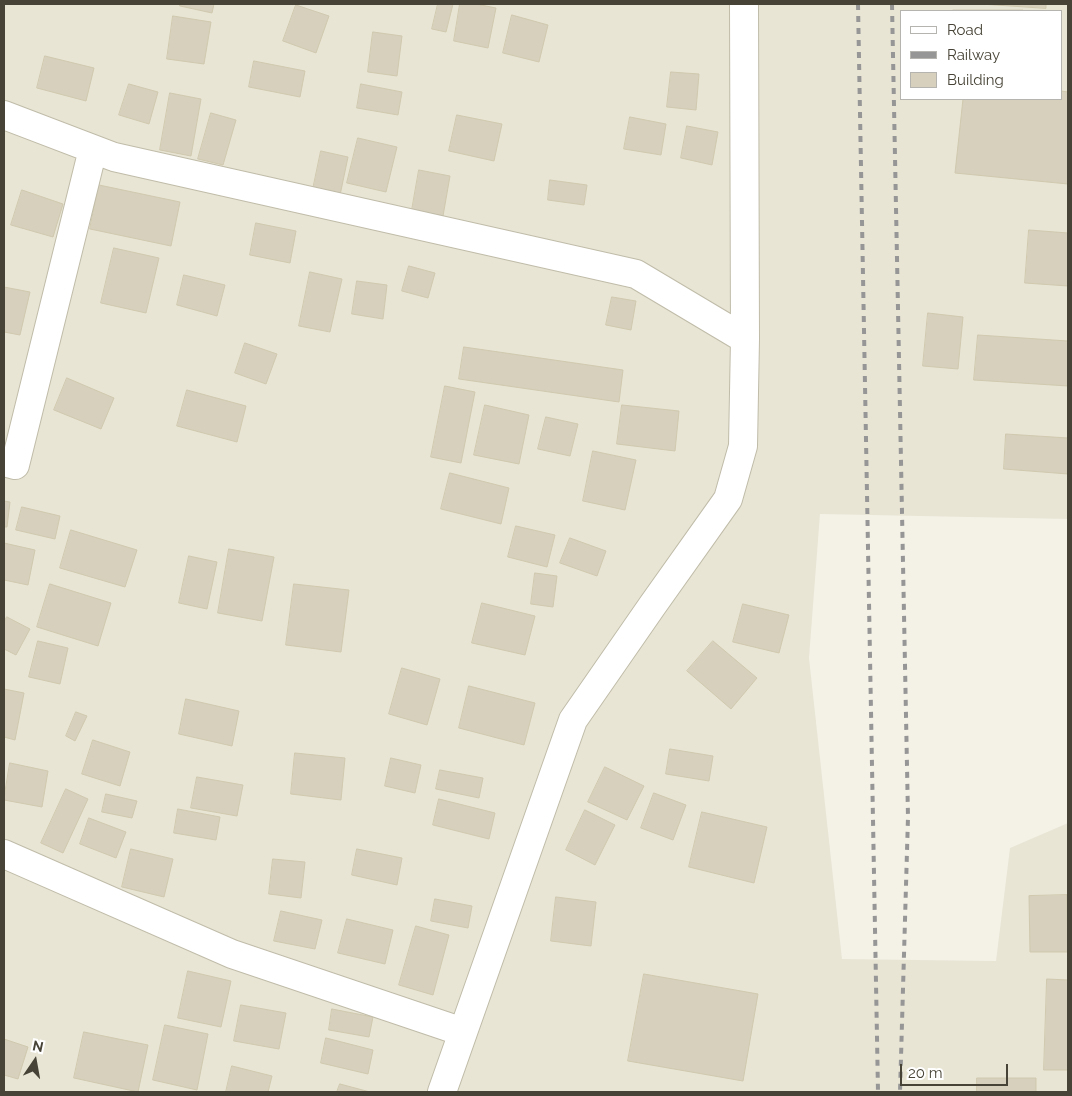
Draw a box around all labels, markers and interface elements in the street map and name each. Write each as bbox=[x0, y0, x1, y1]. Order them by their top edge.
legend bbox=[900, 10, 1062, 100]
text: Road bbox=[947, 21, 983, 39]
text: Railway bbox=[947, 46, 1000, 64]
text: Building bbox=[947, 71, 1004, 89]
north arrow bbox=[10, 1036, 60, 1086]
text: N bbox=[31, 1037, 45, 1055]
scale bar bbox=[902, 1054, 1010, 1086]
text: 20 m bbox=[908, 1064, 943, 1082]

